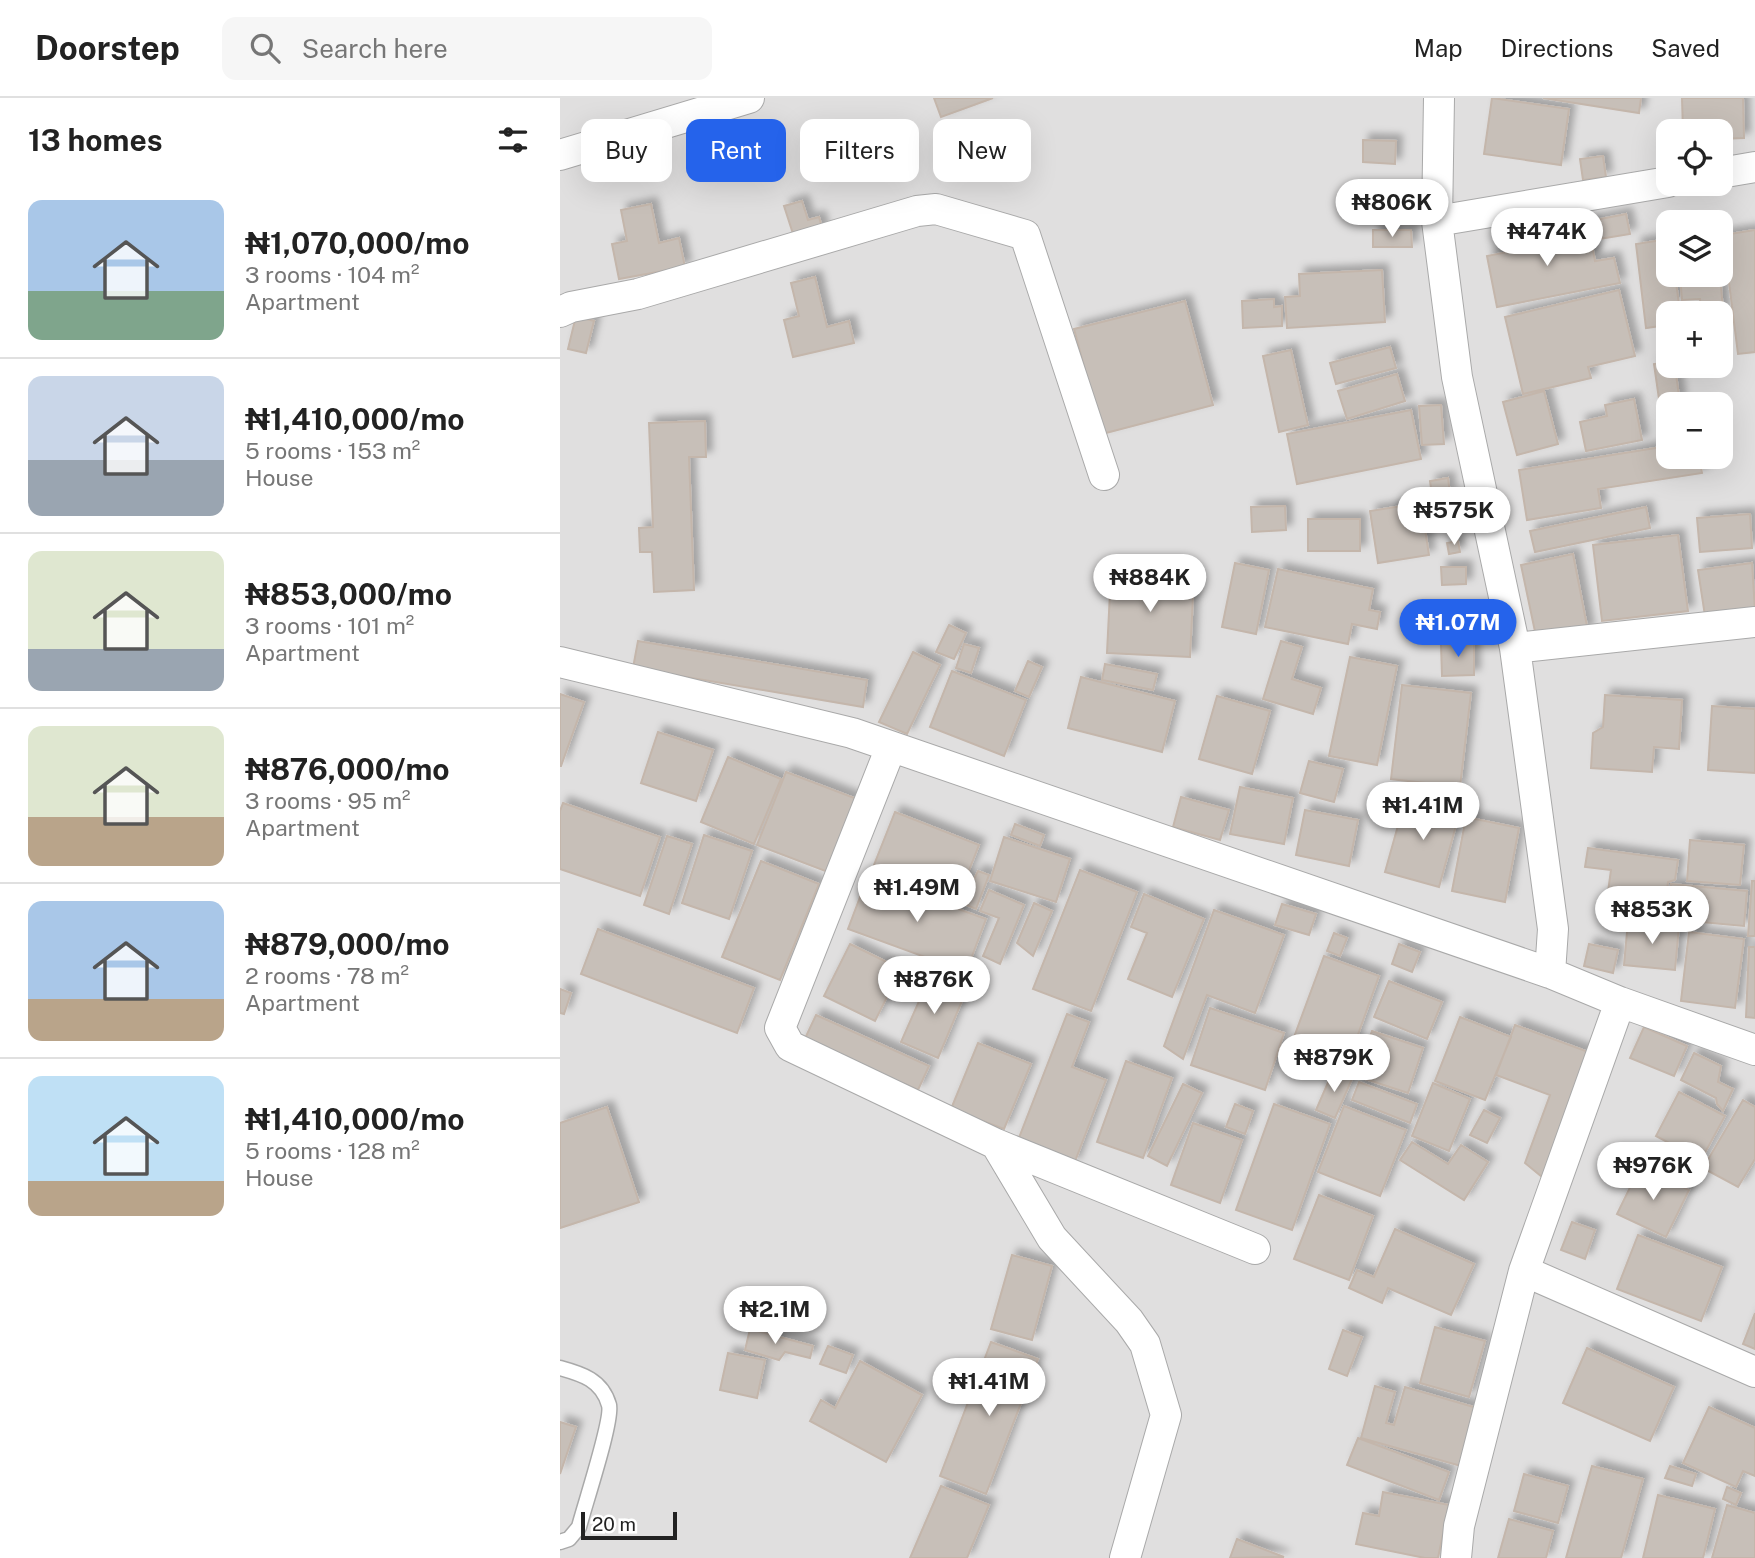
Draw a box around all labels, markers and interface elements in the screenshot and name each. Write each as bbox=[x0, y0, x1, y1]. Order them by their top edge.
search box bbox=[222, 17, 712, 80]
text: Doorstep bbox=[35, 29, 180, 67]
icon: search bbox=[246, 29, 284, 67]
text: Search here bbox=[302, 33, 448, 64]
text: Map bbox=[1414, 34, 1463, 62]
text: Directions bbox=[1501, 34, 1613, 62]
text: Saved bbox=[1651, 34, 1720, 62]
chip: Buy bbox=[581, 119, 672, 182]
chip: Rent bbox=[686, 119, 786, 182]
chip: Filters bbox=[800, 119, 919, 182]
chip: New bbox=[933, 119, 1031, 182]
map controls bbox=[1656, 119, 1733, 469]
button: locate bbox=[1656, 119, 1733, 196]
icon: filters bbox=[494, 121, 532, 159]
text: 13 homes bbox=[28, 122, 163, 158]
pin: ₦806K bbox=[1343, 180, 1441, 239]
text: ₦806K bbox=[1352, 188, 1432, 215]
pin: ₦474K bbox=[1498, 208, 1596, 268]
button: layers bbox=[1656, 210, 1733, 287]
text: ₦474K bbox=[1507, 217, 1587, 244]
text: ₦1,070,000/mo bbox=[245, 225, 469, 261]
icon: home bbox=[84, 228, 168, 312]
text: 3 rooms · 104 m² bbox=[245, 261, 419, 288]
text: Apartment bbox=[245, 288, 360, 315]
button: + bbox=[1656, 301, 1733, 378]
button: − bbox=[1656, 392, 1733, 469]
text: ₦1,410,000/mo bbox=[245, 401, 465, 437]
icon: home bbox=[84, 404, 168, 488]
text: 5 rooms · 153 m² bbox=[245, 437, 420, 464]
text: House bbox=[245, 464, 313, 491]
pin: ₦575K bbox=[1405, 488, 1503, 547]
text: ₦575K bbox=[1413, 496, 1495, 523]
pin: ₦884K bbox=[1101, 554, 1199, 614]
text: ₦884K bbox=[1109, 563, 1191, 590]
text: ₦853,000/mo bbox=[245, 576, 452, 612]
icon: home bbox=[84, 579, 168, 663]
pin: ₦1.07M bbox=[1401, 600, 1515, 659]
text: ₦1.07M bbox=[1415, 608, 1501, 635]
text: 3 rooms · 101 m² bbox=[245, 612, 414, 639]
text: Apartment bbox=[245, 639, 360, 666]
text: ₦876,000/mo bbox=[245, 751, 450, 787]
icon: home bbox=[84, 754, 168, 838]
pin: ₦1.41M bbox=[1366, 782, 1480, 842]
text: 3 rooms · 95 m² bbox=[245, 787, 411, 814]
text: ₦1.41M bbox=[1382, 791, 1464, 818]
text: Apartment bbox=[245, 814, 360, 841]
pin: ₦1.49M bbox=[860, 864, 974, 924]
text: ₦1.49M bbox=[874, 873, 960, 900]
pin: ₦853K bbox=[1603, 886, 1701, 946]
text: ₦853K bbox=[1611, 895, 1693, 922]
text: ₦879,000/mo bbox=[245, 926, 450, 962]
icon: home bbox=[84, 929, 168, 1013]
pin: ₦876K bbox=[885, 956, 983, 1016]
text: 2 rooms · 78 m² bbox=[245, 962, 409, 989]
text: ₦876K bbox=[894, 965, 974, 992]
text: Apartment bbox=[245, 989, 360, 1016]
pin: ₦879K bbox=[1285, 1034, 1383, 1094]
text: ₦879K bbox=[1294, 1043, 1374, 1070]
text: ₦1,410,000/mo bbox=[245, 1101, 465, 1137]
icon: home bbox=[84, 1104, 168, 1188]
text: 5 rooms · 128 m² bbox=[245, 1137, 420, 1164]
pin: ₦976K bbox=[1604, 1142, 1702, 1202]
text: ₦976K bbox=[1613, 1151, 1693, 1178]
text: House bbox=[245, 1164, 313, 1191]
pin: ₦2.1M bbox=[726, 1286, 824, 1346]
text: ₦2.1M bbox=[740, 1295, 810, 1322]
pin: ₦1.41M bbox=[932, 1358, 1046, 1418]
text: ₦1.41M bbox=[948, 1367, 1030, 1394]
scale bar bbox=[581, 1509, 677, 1541]
text: 20 m bbox=[592, 1513, 636, 1535]

